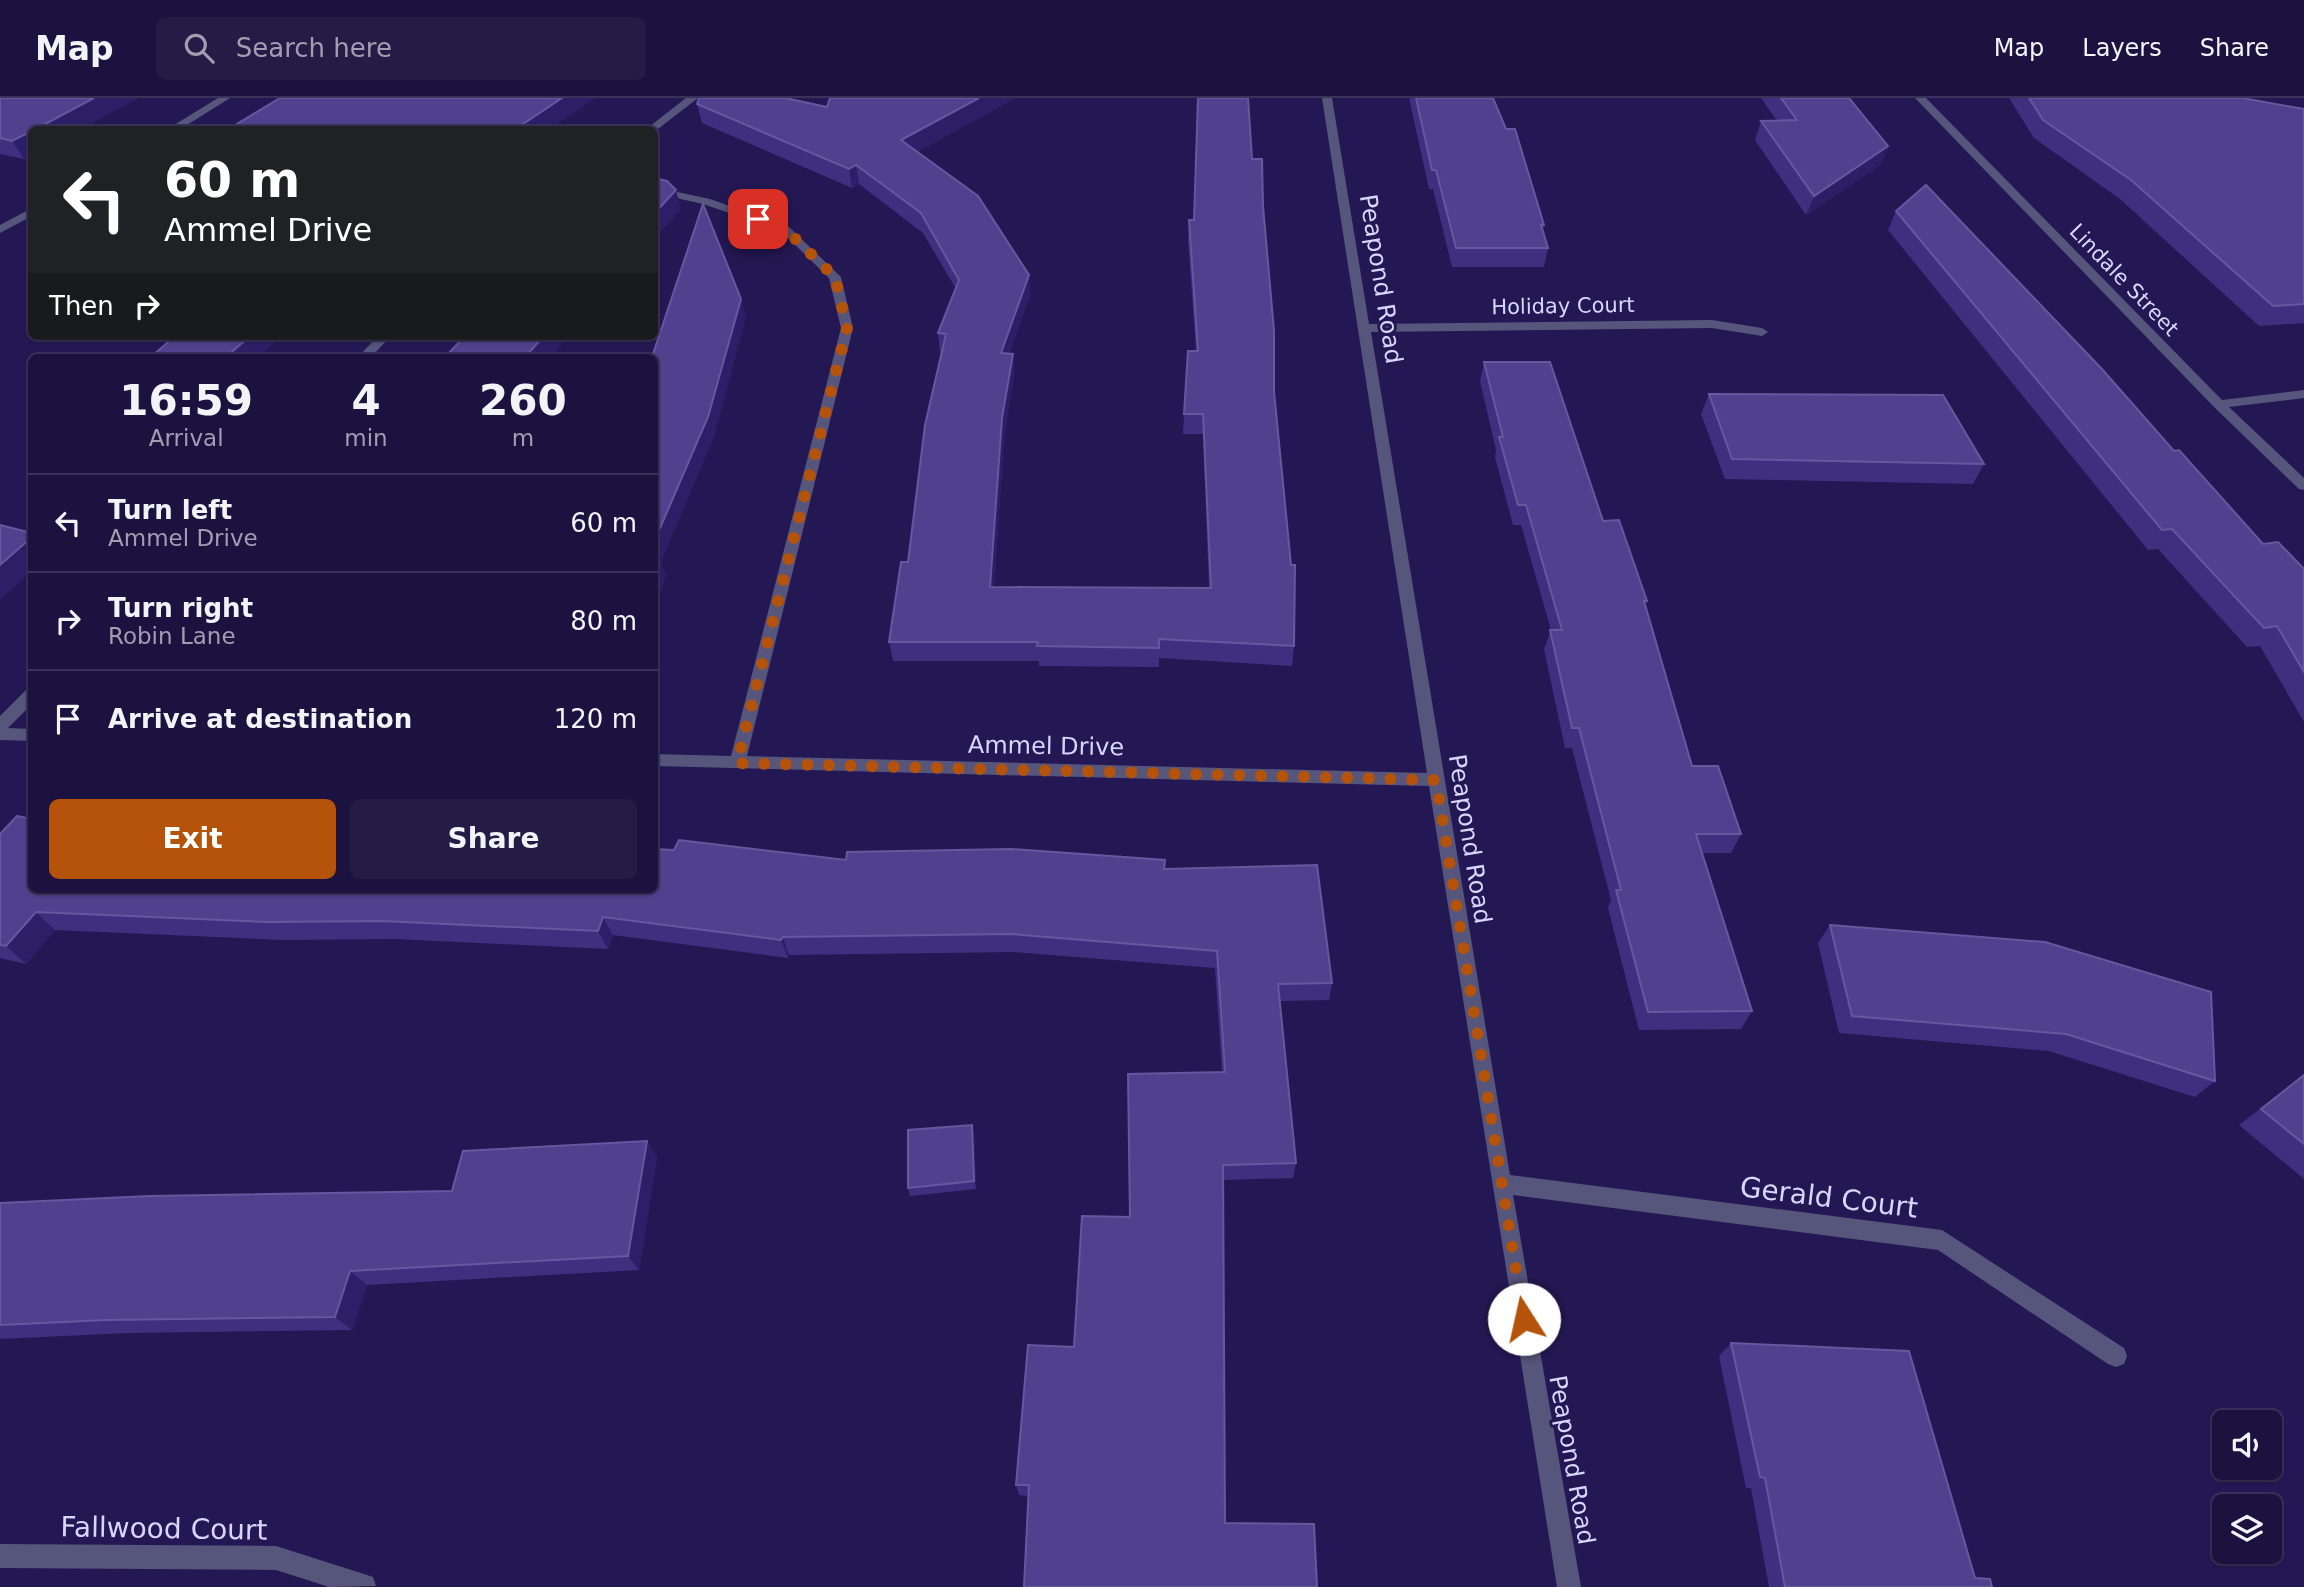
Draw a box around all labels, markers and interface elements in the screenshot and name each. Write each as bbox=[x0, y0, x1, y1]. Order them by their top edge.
search box bbox=[156, 17, 646, 80]
text: Map bbox=[35, 29, 114, 68]
icon: search bbox=[180, 29, 218, 67]
text: Search here bbox=[236, 33, 392, 63]
text: Map bbox=[1994, 34, 2044, 62]
text: Layers bbox=[2082, 34, 2162, 62]
text: Share bbox=[2200, 34, 2269, 62]
text: 60 m bbox=[164, 152, 300, 209]
icon: left bbox=[49, 154, 140, 245]
pin bbox=[728, 189, 788, 249]
street label: Peapond Road bbox=[1354, 192, 1408, 366]
icon: arrive bbox=[739, 200, 777, 238]
text: Ammel Drive bbox=[164, 211, 372, 249]
street label: Lindale Street bbox=[2065, 219, 2183, 341]
icon: right bbox=[128, 287, 166, 325]
text: Then bbox=[49, 291, 114, 321]
street label: Holiday Court bbox=[1491, 293, 1635, 319]
text: 16:59 bbox=[119, 376, 253, 425]
text: 4 bbox=[351, 376, 381, 425]
text: 260 bbox=[479, 376, 567, 425]
text: Arrival bbox=[149, 425, 224, 451]
text: min bbox=[344, 425, 388, 451]
text: m bbox=[512, 425, 534, 451]
text: Turn left bbox=[108, 495, 232, 525]
icon: left bbox=[49, 504, 87, 542]
text: 60 m bbox=[570, 508, 637, 538]
text: Ammel Drive bbox=[108, 525, 258, 551]
text: Turn right bbox=[108, 593, 253, 623]
icon: right bbox=[49, 602, 87, 640]
text: 80 m bbox=[570, 606, 637, 636]
text: Robin Lane bbox=[108, 623, 236, 649]
icon: arrive bbox=[49, 700, 87, 738]
text: Arrive at destination bbox=[108, 704, 412, 734]
text: 120 m bbox=[554, 704, 637, 734]
street label: Ammel Drive bbox=[968, 731, 1124, 761]
street label: Peapond Road bbox=[1443, 752, 1497, 926]
button: Exit bbox=[49, 799, 336, 879]
button: Share bbox=[350, 799, 637, 879]
street label: Gerald Court bbox=[1738, 1170, 1920, 1225]
position arrow bbox=[1487, 1282, 1561, 1356]
street label: Peapond Road bbox=[1543, 1373, 1601, 1547]
map controls bbox=[2212, 1410, 2282, 1564]
button: sound bbox=[2212, 1410, 2282, 1480]
button: layers bbox=[2212, 1494, 2282, 1564]
street label: Fallwood Court bbox=[60, 1510, 268, 1547]

